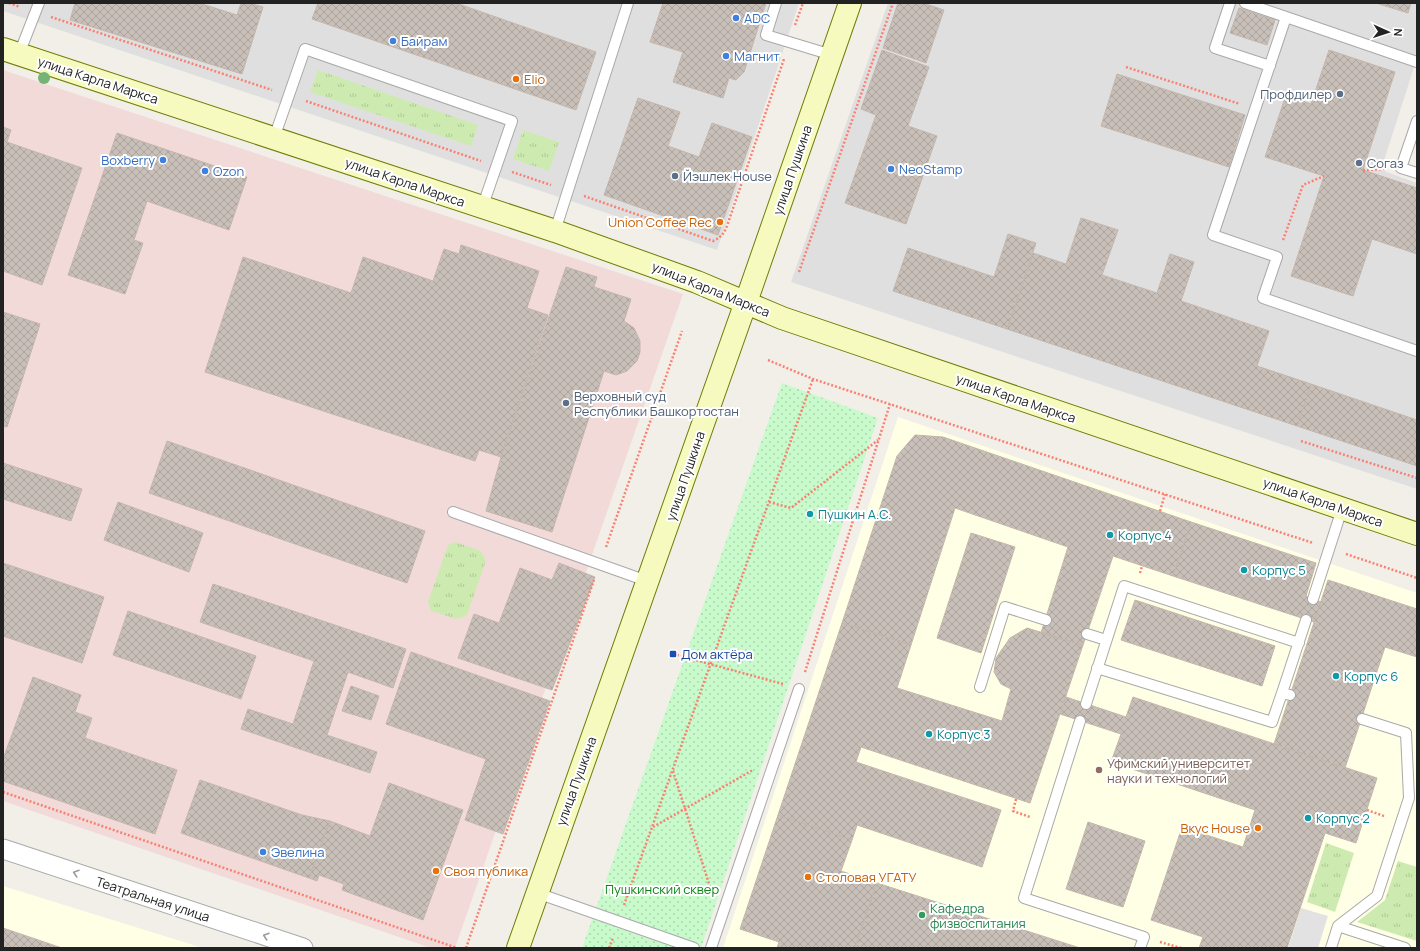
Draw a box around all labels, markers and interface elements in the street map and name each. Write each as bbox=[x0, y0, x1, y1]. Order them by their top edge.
place label: ADC bbox=[744, 9, 770, 27]
north arrow bbox=[1368, 12, 1408, 52]
marker: ADC bbox=[731, 13, 741, 23]
text: N bbox=[1391, 28, 1406, 37]
place label: Байрам bbox=[401, 32, 447, 50]
marker: Байрам bbox=[388, 36, 398, 46]
place label: Магнит bbox=[734, 47, 780, 65]
marker: Магнит bbox=[721, 51, 731, 61]
street label: улица Карла Маркса bbox=[35, 52, 161, 108]
place label: Elio bbox=[524, 70, 545, 88]
marker: Elio bbox=[511, 74, 521, 84]
place label: Профдилер bbox=[1260, 85, 1332, 103]
marker: Профдилер bbox=[1335, 89, 1345, 99]
street label: улица Пушкина bbox=[768, 123, 816, 217]
place label: Boxberry bbox=[101, 151, 155, 169]
street label: улица Карла Маркса bbox=[343, 153, 467, 211]
place label: Согаз bbox=[1367, 154, 1404, 172]
marker: Boxberry bbox=[158, 155, 168, 165]
marker: Согаз bbox=[1354, 158, 1364, 168]
place label: NeoStamp bbox=[899, 160, 963, 178]
place label: Ozon bbox=[213, 162, 244, 180]
marker: NeoStamp bbox=[886, 164, 896, 174]
marker: Ozon bbox=[200, 166, 210, 176]
place label: Йэшлек House bbox=[683, 167, 772, 185]
marker: Йэшлек House bbox=[670, 171, 680, 181]
place label: Union Coffee Rec bbox=[608, 213, 712, 231]
marker: Union Coffee Rec bbox=[715, 217, 725, 227]
street label: улица Карла Маркса bbox=[649, 257, 773, 321]
street label: улица Карла Маркса bbox=[954, 369, 1078, 427]
place label: Верховный суд Республики Башкортостан bbox=[574, 387, 739, 420]
marker: Верховный суд Республики Башкортостан bbox=[561, 398, 571, 408]
street label: улица Пушкина bbox=[661, 429, 709, 523]
street label: улица Карла Маркса bbox=[1261, 473, 1385, 531]
place label: Пушкин А.С. bbox=[818, 505, 891, 523]
marker: Пушкин А.С. bbox=[805, 509, 815, 519]
place label: Корпус 4 bbox=[1118, 526, 1172, 544]
marker: Корпус 4 bbox=[1105, 530, 1115, 540]
place label: Корпус 5 bbox=[1252, 561, 1306, 579]
marker: Корпус 5 bbox=[1239, 565, 1249, 575]
place label: Дом актёра bbox=[681, 645, 753, 663]
marker: Дом актёра bbox=[668, 649, 678, 659]
place label: Корпус 6 bbox=[1344, 667, 1398, 685]
marker: Корпус 6 bbox=[1331, 671, 1341, 681]
place label: Корпус 3 bbox=[937, 725, 991, 743]
marker: Корпус 3 bbox=[924, 729, 934, 739]
street label: улица Пушкина bbox=[552, 734, 600, 828]
place label: Уфимский университет науки и технологий bbox=[1107, 754, 1251, 787]
marker: Уфимский университет науки и технологий bbox=[1094, 765, 1104, 775]
place label: Корпус 2 bbox=[1316, 809, 1370, 827]
marker: Корпус 2 bbox=[1303, 813, 1313, 823]
place label: Вкус House bbox=[1180, 819, 1250, 837]
marker: Вкус House bbox=[1253, 823, 1263, 833]
place label: Эвелина bbox=[271, 843, 324, 861]
marker: Эвелина bbox=[258, 847, 268, 857]
place label: Своя публика bbox=[444, 862, 528, 880]
marker: Своя публика bbox=[431, 866, 441, 876]
place label: Столовая УГАТУ bbox=[816, 868, 917, 886]
one-way arrow bbox=[73, 870, 80, 878]
street label: Театральная улица bbox=[94, 872, 212, 926]
marker: Столовая УГАТУ bbox=[803, 872, 813, 882]
park label: Пушкинский сквер bbox=[605, 880, 719, 898]
place label: Кафедра физвоспитания bbox=[930, 899, 1026, 932]
marker: Кафедра физвоспитания bbox=[917, 910, 927, 920]
one-way arrow bbox=[263, 932, 270, 941]

